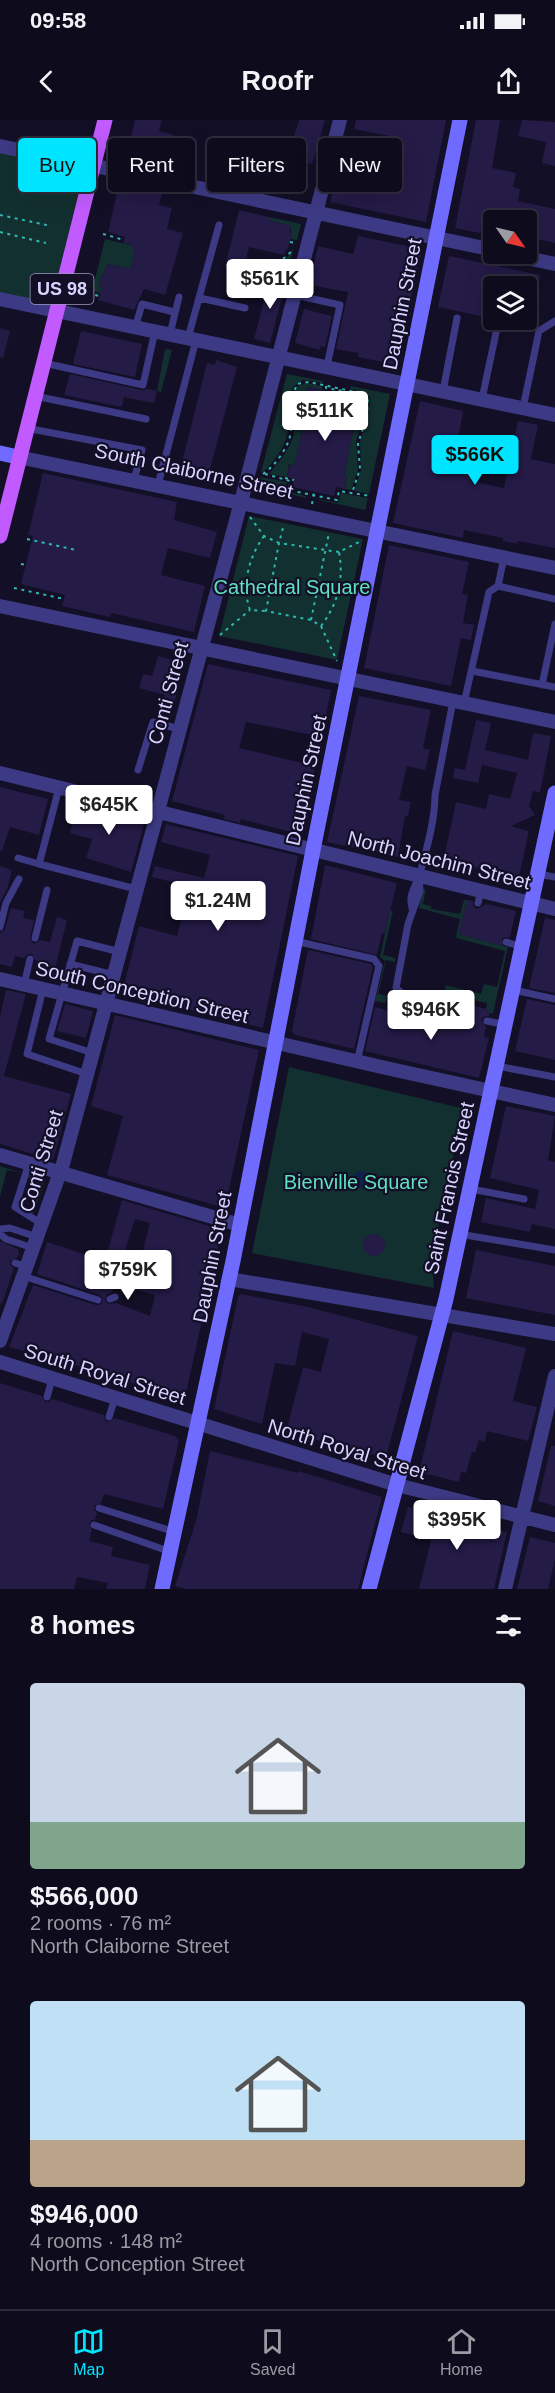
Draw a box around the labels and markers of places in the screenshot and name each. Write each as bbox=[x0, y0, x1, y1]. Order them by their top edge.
pin: $561K bbox=[228, 259, 312, 310]
pin: $511K bbox=[283, 391, 367, 442]
pin: $566K bbox=[433, 435, 517, 486]
pin: $645K bbox=[67, 785, 151, 836]
pin: $1.24M bbox=[169, 881, 267, 932]
pin: $946K bbox=[389, 990, 473, 1041]
pin: $759K bbox=[86, 1250, 170, 1301]
pin: $395K bbox=[415, 1500, 499, 1551]

